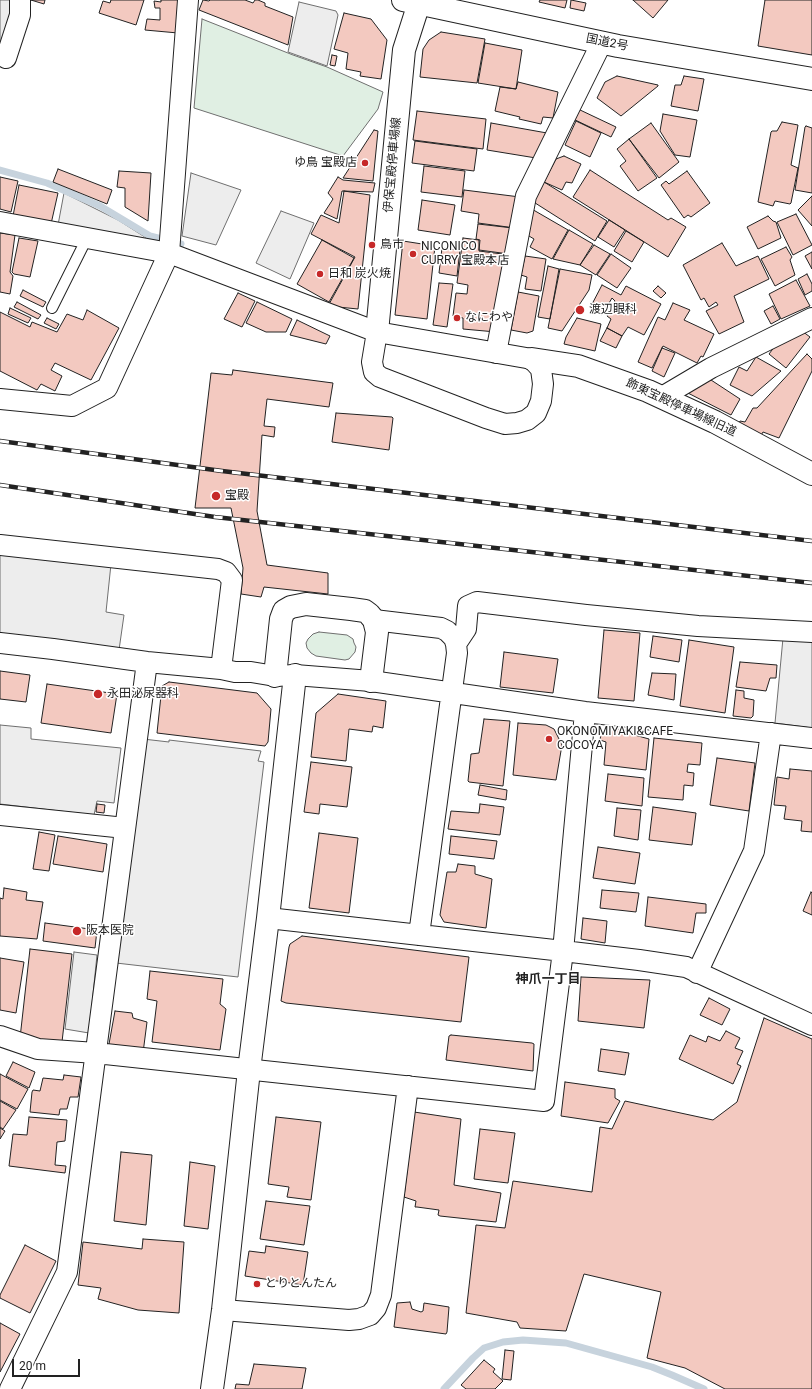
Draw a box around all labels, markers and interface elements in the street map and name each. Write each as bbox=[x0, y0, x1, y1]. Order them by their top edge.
street label: 国道2号 bbox=[585, 32, 629, 54]
street label: 伊保宝殿停車場線 bbox=[382, 117, 404, 213]
place label: ゆ鳥 宝殿店 bbox=[294, 156, 357, 170]
marker: ゆ鳥 宝殿店 bbox=[360, 158, 370, 168]
place label: 鳥市 bbox=[380, 238, 404, 252]
marker: 鳥市 bbox=[367, 240, 377, 250]
place label: NICONICO CURRY 宝殿本店 bbox=[421, 240, 509, 268]
marker: NICONICO CURRY 宝殿本店 bbox=[408, 249, 418, 259]
place label: 日和 炭火焼 bbox=[328, 267, 391, 281]
marker: 日和 炭火焼 bbox=[315, 269, 325, 279]
place label: 渡辺眼科 bbox=[589, 303, 637, 317]
marker: 渡辺眼科 bbox=[574, 304, 586, 316]
place label: なにわや bbox=[465, 311, 513, 325]
marker: なにわや bbox=[452, 313, 462, 323]
street label: 飾東宝殿停車場線旧道 bbox=[624, 376, 738, 440]
place label: 宝殿 bbox=[225, 489, 249, 503]
marker: 宝殿 bbox=[210, 490, 222, 502]
place label: 永田泌尿器科 bbox=[107, 687, 179, 701]
marker: 永田泌尿器科 bbox=[92, 688, 104, 700]
place label: OKONOMIYAKI&CAFE COCOYA bbox=[557, 725, 673, 753]
marker: OKONOMIYAKI&CAFE COCOYA bbox=[544, 734, 554, 744]
place label: 阪本医院 bbox=[86, 924, 134, 938]
marker: 阪本医院 bbox=[71, 925, 83, 937]
district label: 神爪一丁目 bbox=[516, 972, 580, 988]
place label: とりとんたん bbox=[265, 1277, 337, 1291]
marker: とりとんたん bbox=[252, 1279, 262, 1289]
scale bar bbox=[14, 1351, 82, 1377]
text: 20 m bbox=[19, 1359, 46, 1373]

